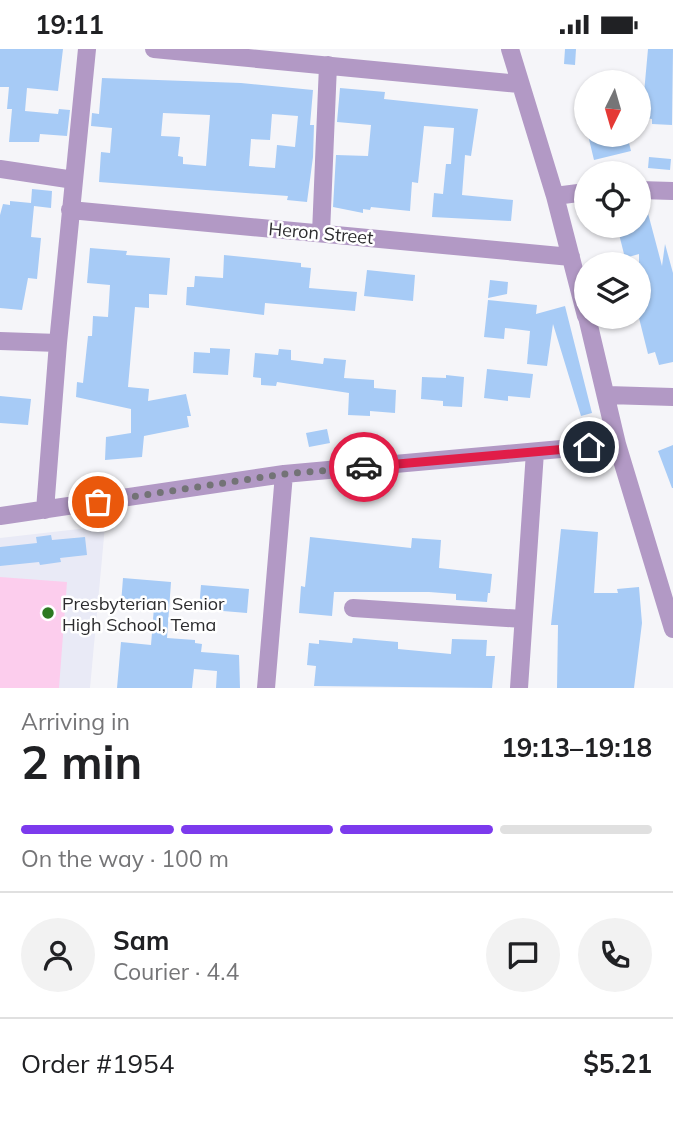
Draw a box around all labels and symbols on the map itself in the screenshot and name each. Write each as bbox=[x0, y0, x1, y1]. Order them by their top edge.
north arrow bbox=[574, 70, 651, 147]
street label: Heron Street bbox=[268, 217, 374, 249]
pin bbox=[559, 417, 619, 477]
courier bbox=[329, 432, 399, 502]
pin bbox=[68, 472, 128, 532]
place label: Presbyterian Senior High School, Tema bbox=[62, 592, 225, 636]
marker: Presbyterian Senior High School, Tema bbox=[40, 605, 56, 621]

